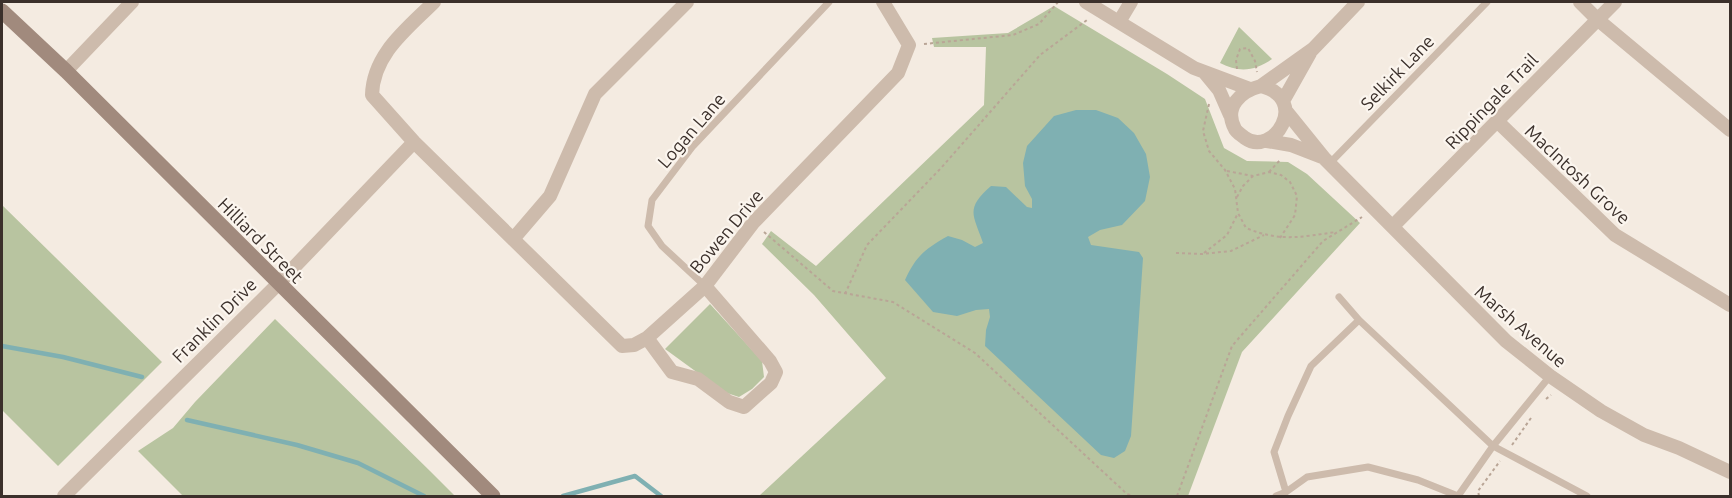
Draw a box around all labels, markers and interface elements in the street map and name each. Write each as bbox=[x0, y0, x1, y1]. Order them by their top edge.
street label: Selkirk Lane bbox=[1356, 30, 1438, 114]
street label: Rippingale Trail bbox=[1441, 49, 1542, 153]
street label: Logan Lane bbox=[653, 89, 729, 171]
street label: MacIntosh Grove bbox=[1521, 120, 1635, 228]
street label: Bowen Drive bbox=[685, 185, 767, 277]
street label: Hilliard Street bbox=[214, 193, 308, 287]
street label: Franklin Drive bbox=[168, 274, 260, 366]
street label: Marsh Avenue bbox=[1471, 281, 1571, 371]

